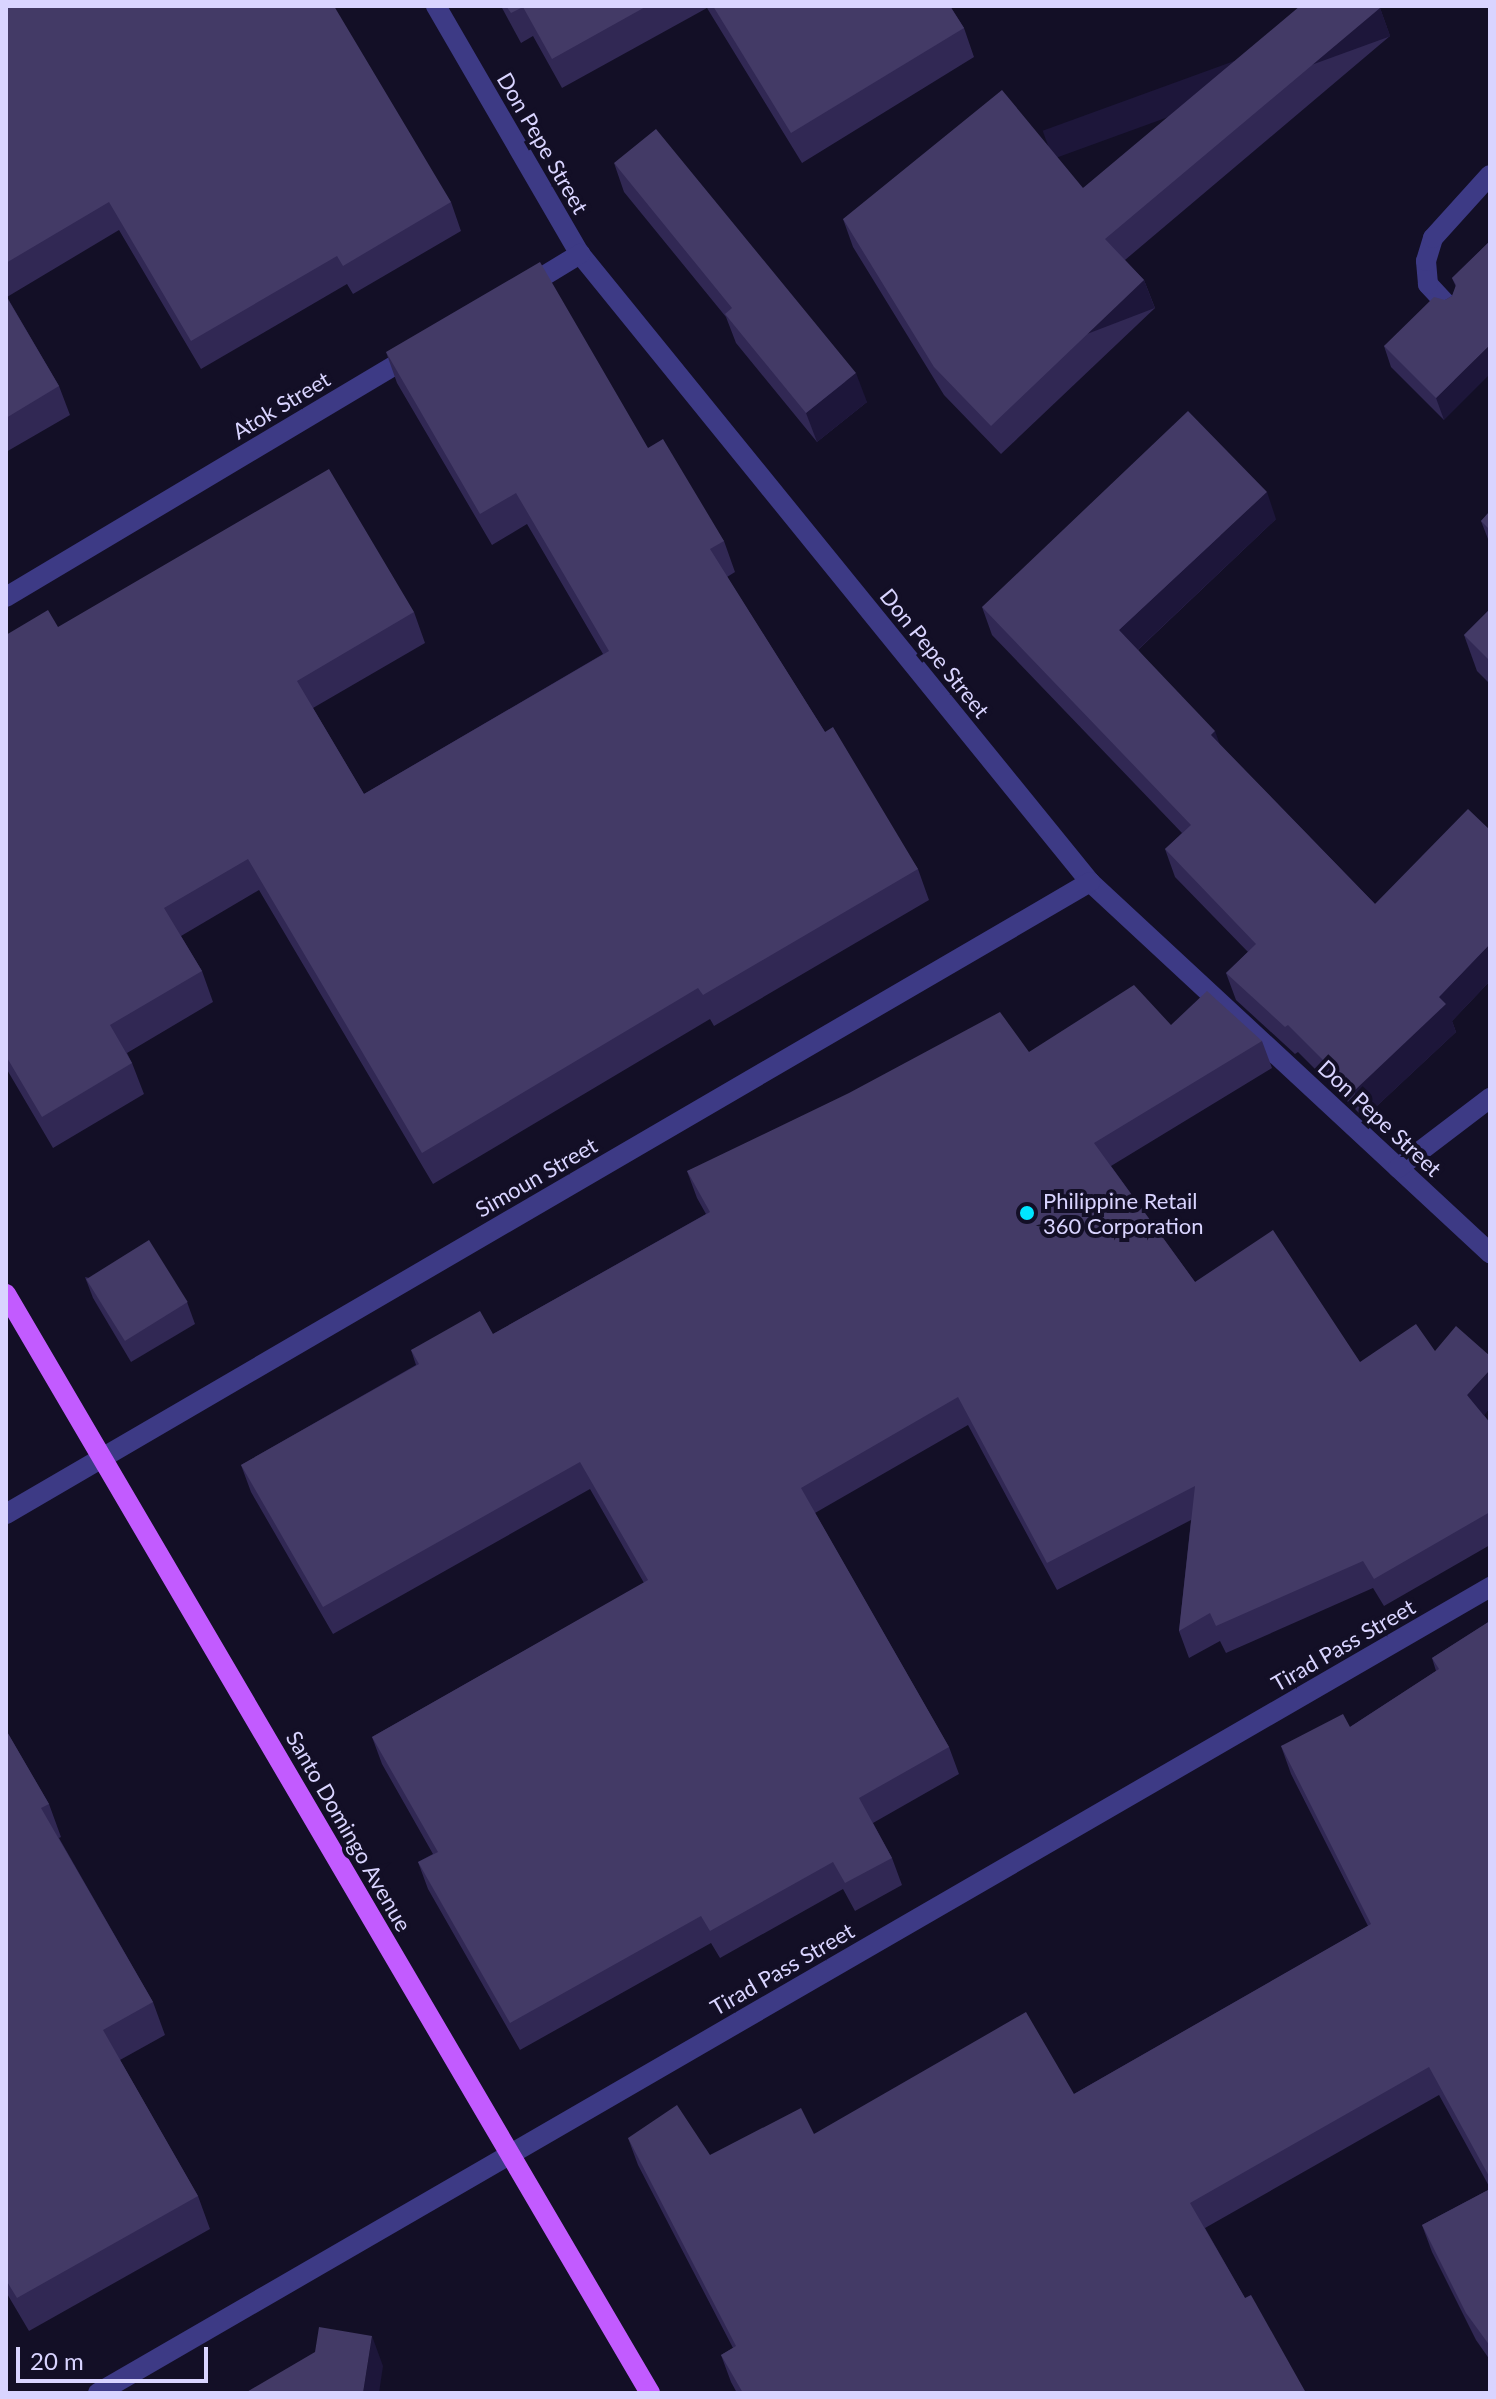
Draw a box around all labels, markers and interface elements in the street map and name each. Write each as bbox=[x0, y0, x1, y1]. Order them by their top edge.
street label: Don Pepe Street bbox=[492, 68, 594, 218]
street label: Atok Street bbox=[227, 366, 335, 444]
street label: Don Pepe Street bbox=[875, 583, 995, 723]
street label: Don Pepe Street bbox=[1313, 1054, 1447, 1182]
street label: Simoun Street bbox=[471, 1132, 601, 1222]
place label: Philippine Retail 360 Corporation bbox=[1043, 1187, 1204, 1238]
marker: Philippine Retail 360 Corporation bbox=[1018, 1204, 1036, 1222]
street label: Tirad Pass Street bbox=[1267, 1593, 1419, 1697]
street label: Santo Domingo Avenue bbox=[281, 1726, 417, 1936]
street label: Tirad Pass Street bbox=[706, 1917, 858, 2021]
scale bar bbox=[20, 2331, 212, 2381]
text: 20 m bbox=[30, 2346, 84, 2375]

